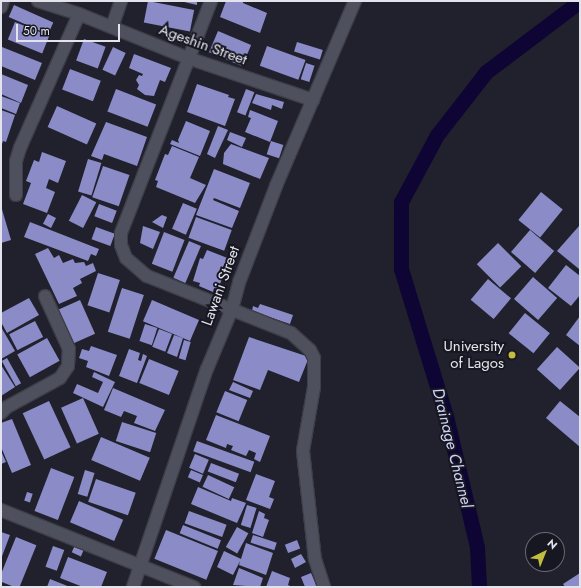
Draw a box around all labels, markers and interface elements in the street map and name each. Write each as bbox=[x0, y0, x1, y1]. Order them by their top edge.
scale bar bbox=[18, 16, 122, 42]
street label: Ageshin Street bbox=[157, 21, 249, 69]
text: 50 m bbox=[23, 22, 50, 40]
street label: Lawani Street bbox=[198, 244, 244, 328]
place label: University of Lagos bbox=[443, 337, 504, 372]
marker: University of Lagos bbox=[507, 350, 517, 360]
water label: Drainage Channel bbox=[428, 386, 476, 510]
north arrow bbox=[525, 532, 565, 572]
text: N bbox=[544, 535, 561, 553]

